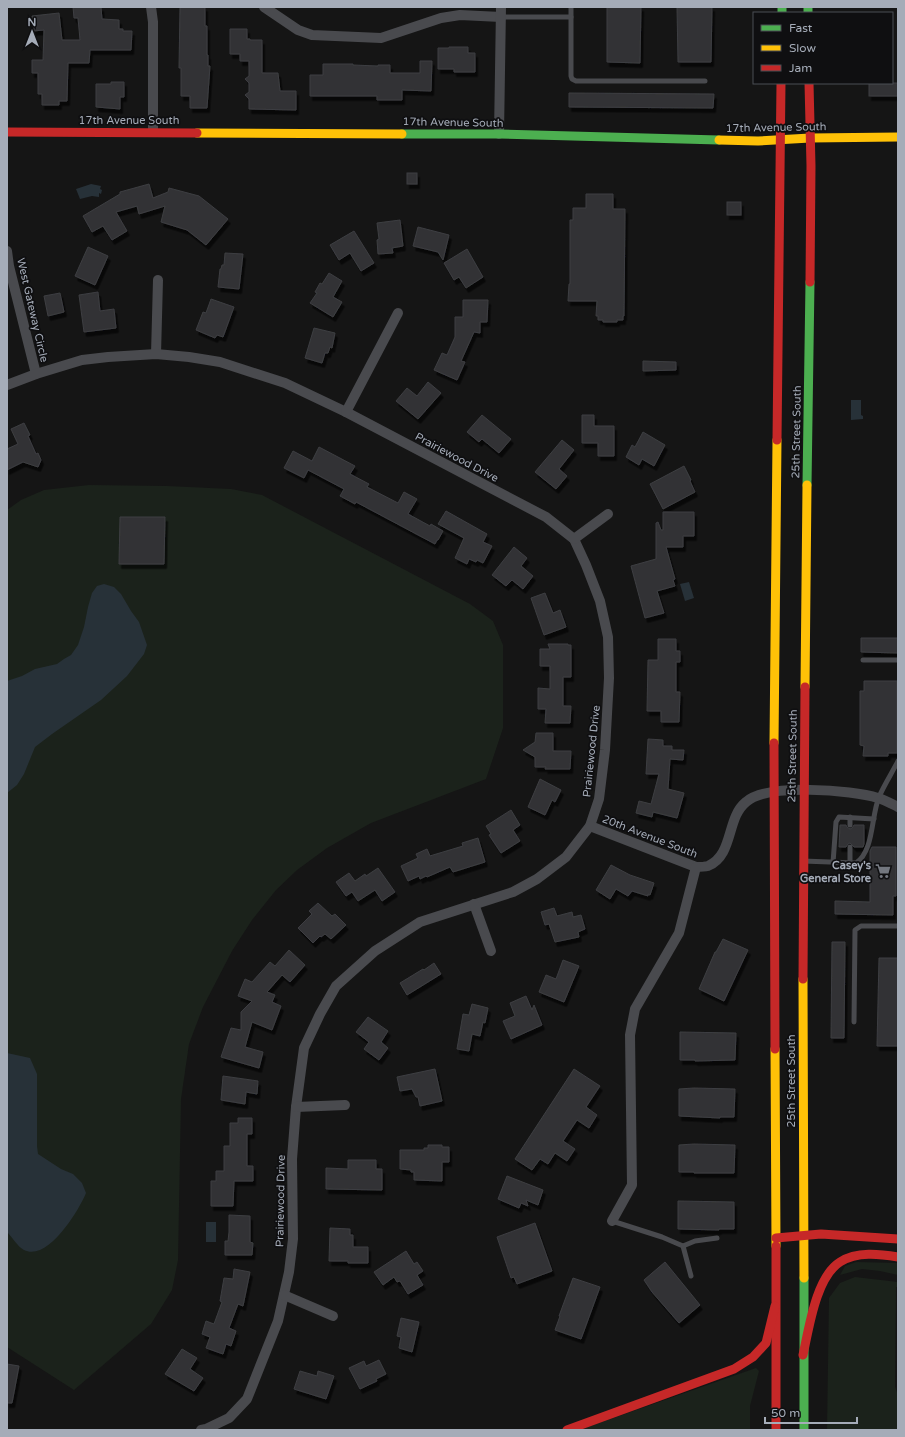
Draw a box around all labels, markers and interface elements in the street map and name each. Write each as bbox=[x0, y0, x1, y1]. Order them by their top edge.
north arrow bbox=[12, 12, 52, 52]
legend bbox=[753, 12, 893, 84]
text: N bbox=[28, 16, 36, 29]
text: Fast bbox=[789, 21, 813, 35]
text: Slow bbox=[789, 41, 816, 55]
text: Jam bbox=[789, 61, 812, 75]
street label: 17th Avenue South bbox=[79, 114, 179, 127]
street label: 17th Avenue South bbox=[402, 115, 504, 130]
street label: 17th Avenue South bbox=[725, 120, 827, 135]
street label: West Gateway Circle bbox=[14, 257, 51, 364]
street label: 25th Street South bbox=[789, 385, 804, 479]
street label: Prairiewood Drive bbox=[413, 430, 501, 485]
street label: Prairiewood Drive bbox=[580, 704, 603, 798]
street label: 25th Street South bbox=[785, 709, 800, 803]
street label: 20th Avenue South bbox=[600, 812, 699, 861]
place label: Casey's General Store bbox=[800, 859, 872, 885]
supermarket icon: Casey's General Store bbox=[874, 862, 892, 880]
street label: 25th Street South bbox=[785, 1035, 798, 1127]
street label: Prairiewood Drive bbox=[273, 1155, 288, 1247]
scale bar bbox=[765, 1399, 857, 1425]
text: 50 m bbox=[771, 1406, 800, 1420]

